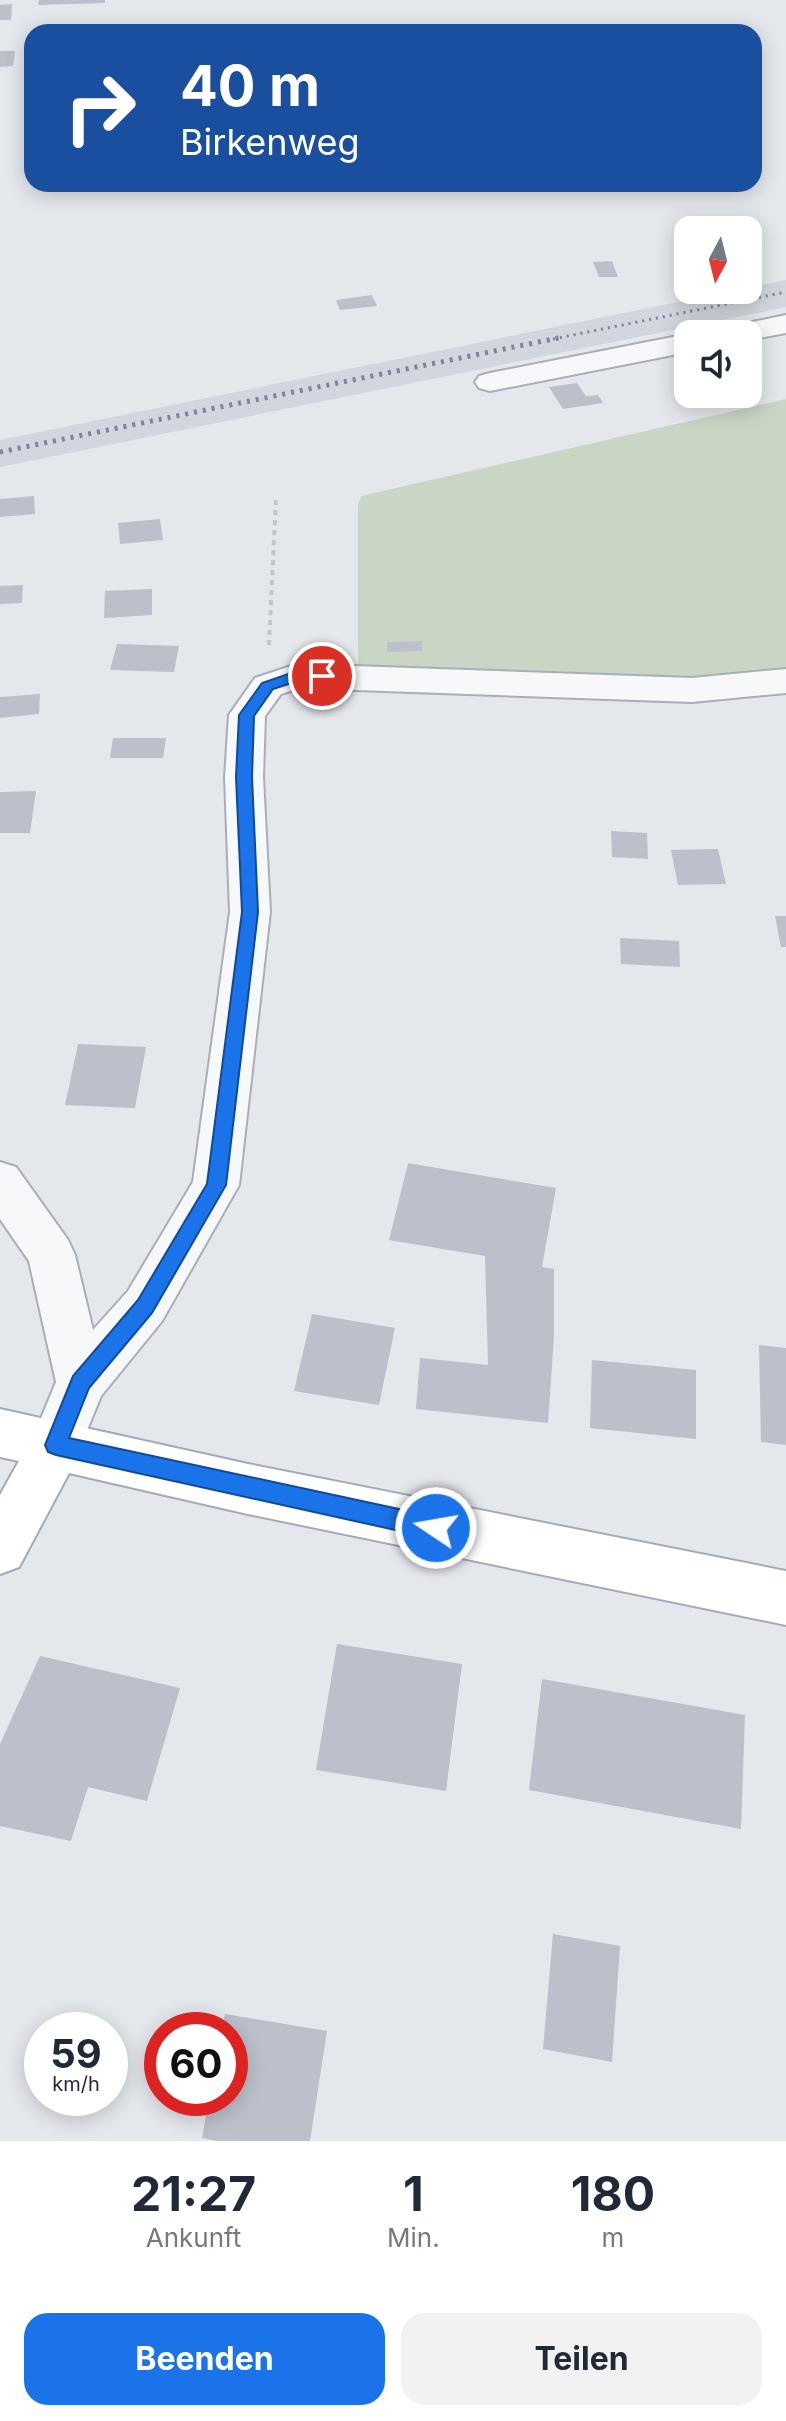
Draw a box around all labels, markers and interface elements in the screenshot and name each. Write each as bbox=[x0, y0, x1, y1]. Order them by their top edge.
text: 40 m bbox=[180, 52, 320, 120]
icon: right bbox=[48, 56, 152, 160]
text: Birkenweg bbox=[180, 120, 359, 164]
north arrow bbox=[674, 216, 762, 304]
map controls bbox=[674, 216, 762, 408]
button: sound bbox=[674, 320, 762, 408]
pin bbox=[288, 642, 356, 710]
icon: arrive bbox=[300, 654, 344, 698]
position arrow bbox=[394, 1486, 478, 1570]
speed limit sign: 60 bbox=[144, 2012, 248, 2116]
text: 59 bbox=[50, 2029, 102, 2078]
text: km/h bbox=[52, 2072, 100, 2096]
text: 21:27 bbox=[131, 2164, 256, 2223]
text: 1 bbox=[403, 2164, 424, 2223]
text: 180 bbox=[571, 2164, 655, 2223]
text: Ankunft bbox=[146, 2222, 241, 2253]
text: Min. bbox=[387, 2222, 440, 2253]
text: m bbox=[601, 2222, 624, 2253]
button: Beenden bbox=[24, 2313, 385, 2405]
button: Teilen bbox=[401, 2313, 762, 2405]

